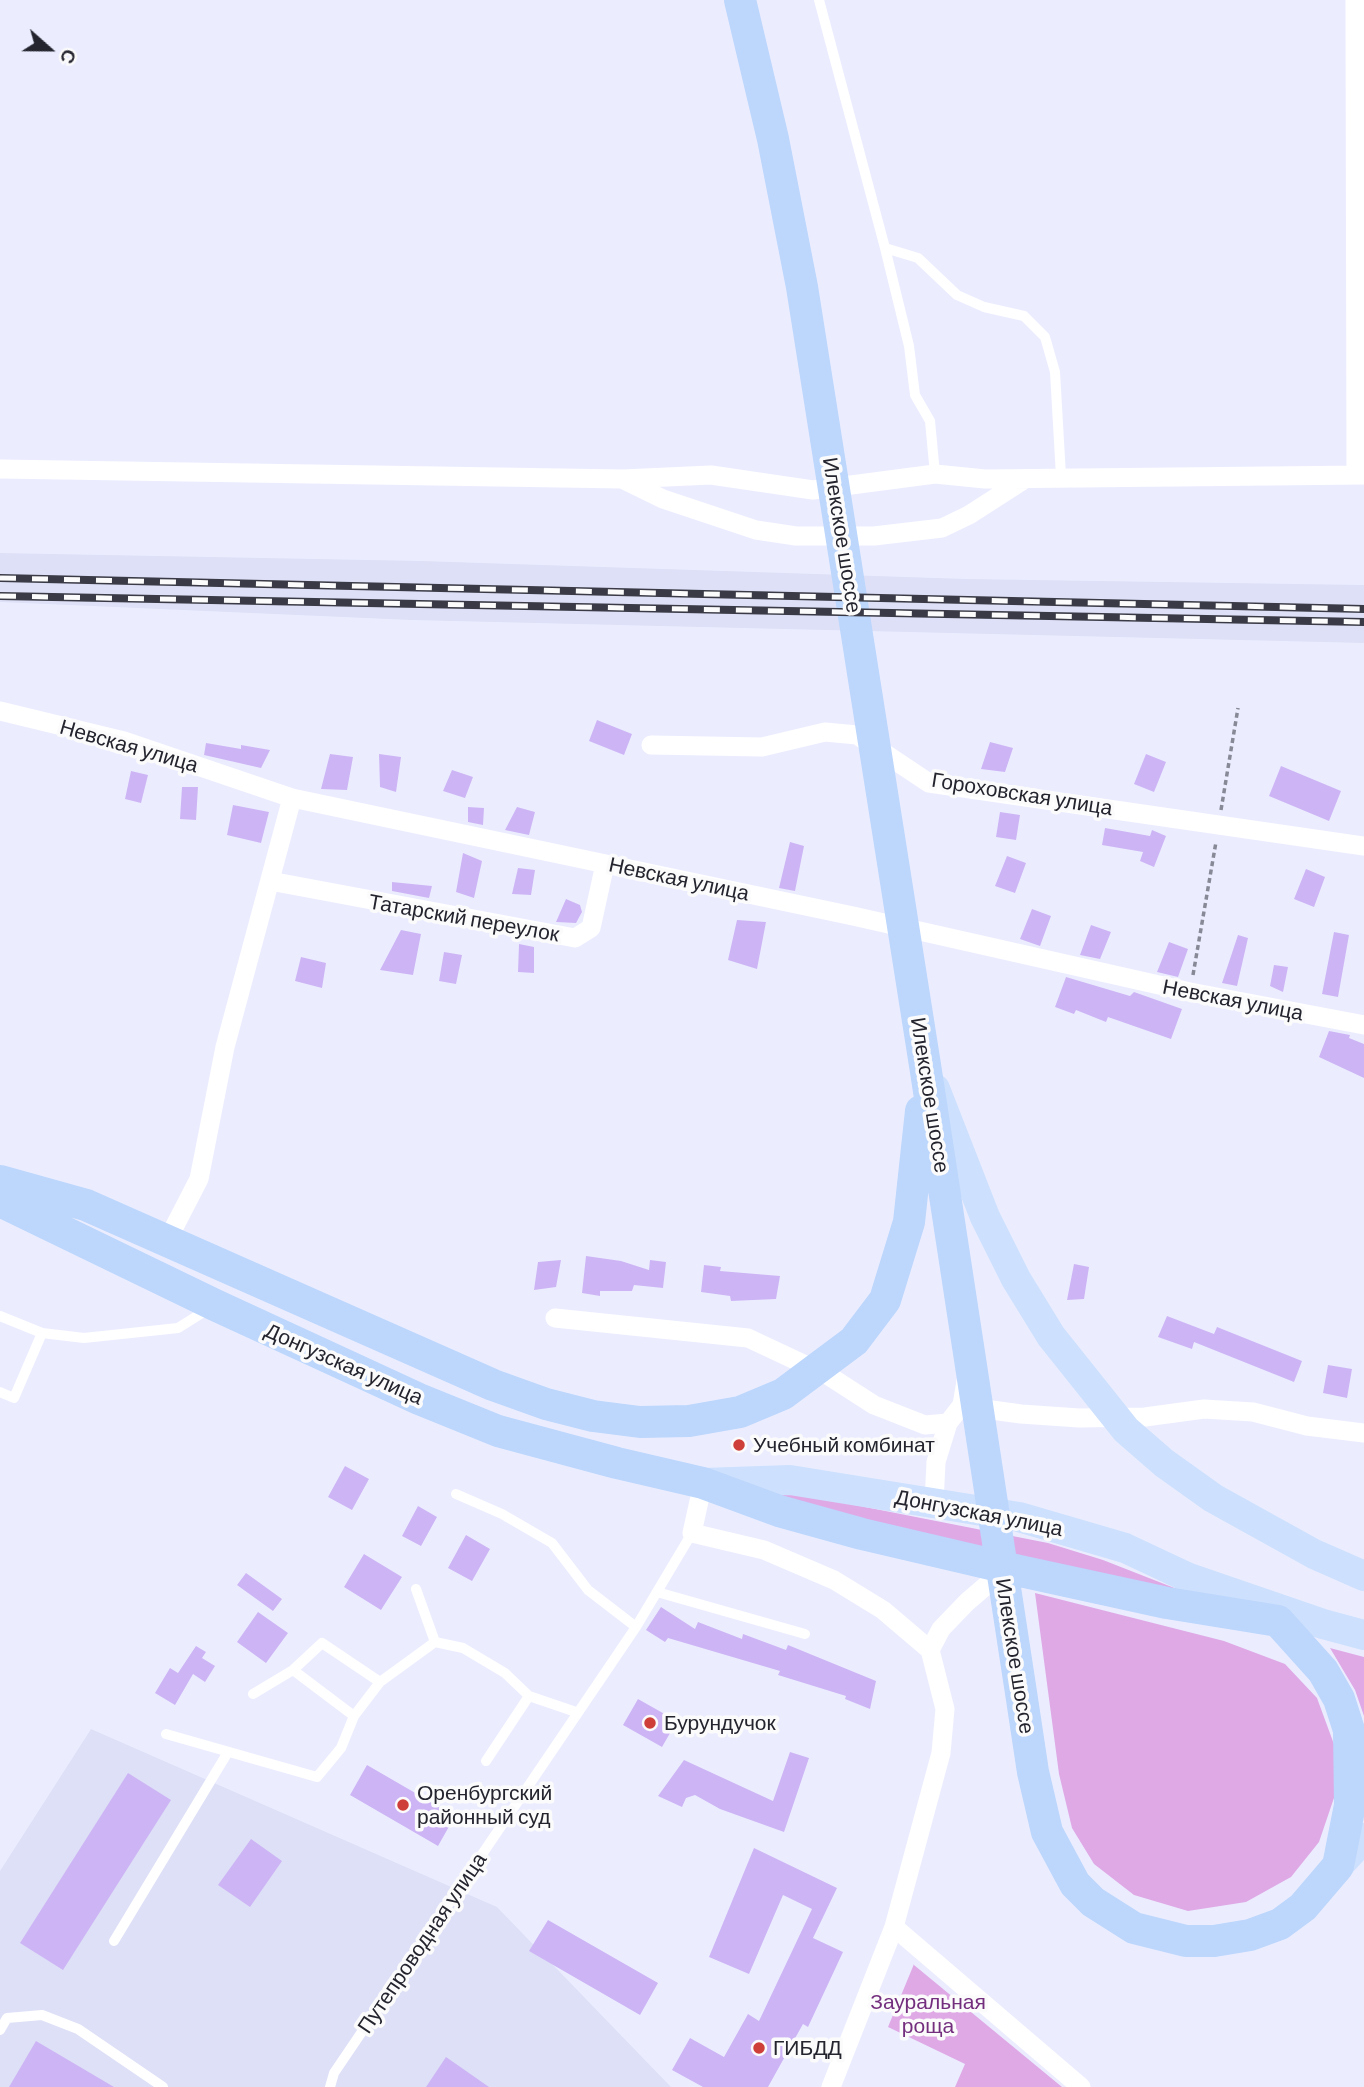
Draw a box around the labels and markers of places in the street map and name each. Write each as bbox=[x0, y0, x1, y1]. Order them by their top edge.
place label: Учебный комбинат bbox=[753, 1432, 935, 1458]
marker: Учебный комбинат bbox=[731, 1437, 747, 1453]
place label: Бурундучок bbox=[664, 1710, 776, 1736]
marker: Бурундучок bbox=[642, 1715, 658, 1731]
place label: Оренбургский районный суд bbox=[417, 1780, 552, 1830]
marker: Оренбургский районный суд bbox=[395, 1797, 411, 1813]
place label: ГИБДД bbox=[773, 2035, 842, 2061]
marker: ГИБДД bbox=[751, 2040, 767, 2056]

